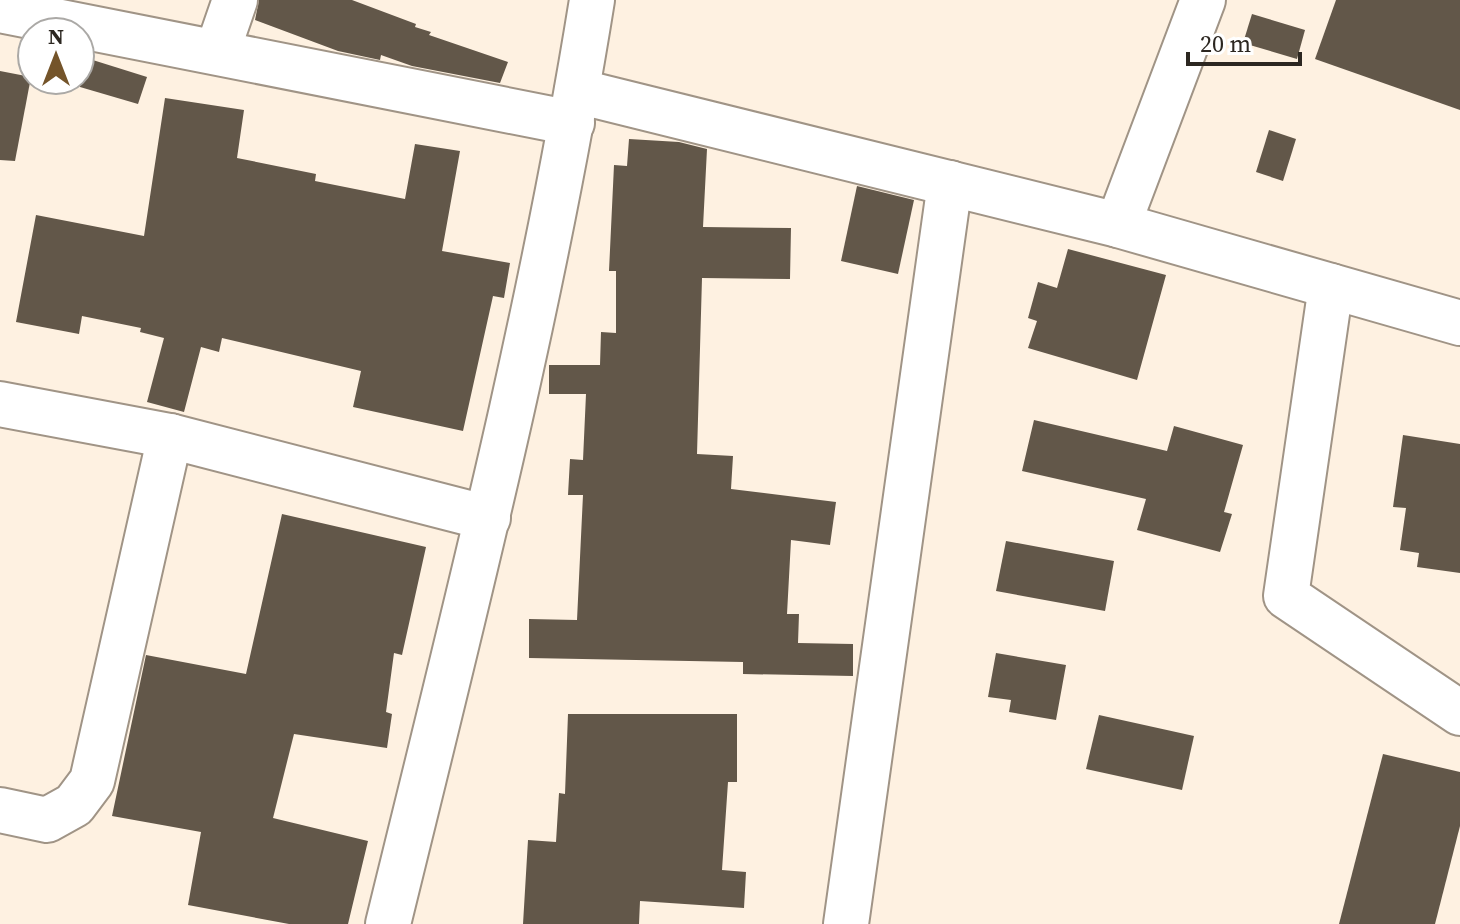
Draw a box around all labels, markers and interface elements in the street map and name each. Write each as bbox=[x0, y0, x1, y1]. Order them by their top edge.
north arrow bbox=[16, 16, 96, 96]
scale bar bbox=[1188, 16, 1300, 66]
text: N bbox=[48, 21, 64, 51]
text: 20 m bbox=[1200, 27, 1251, 60]

